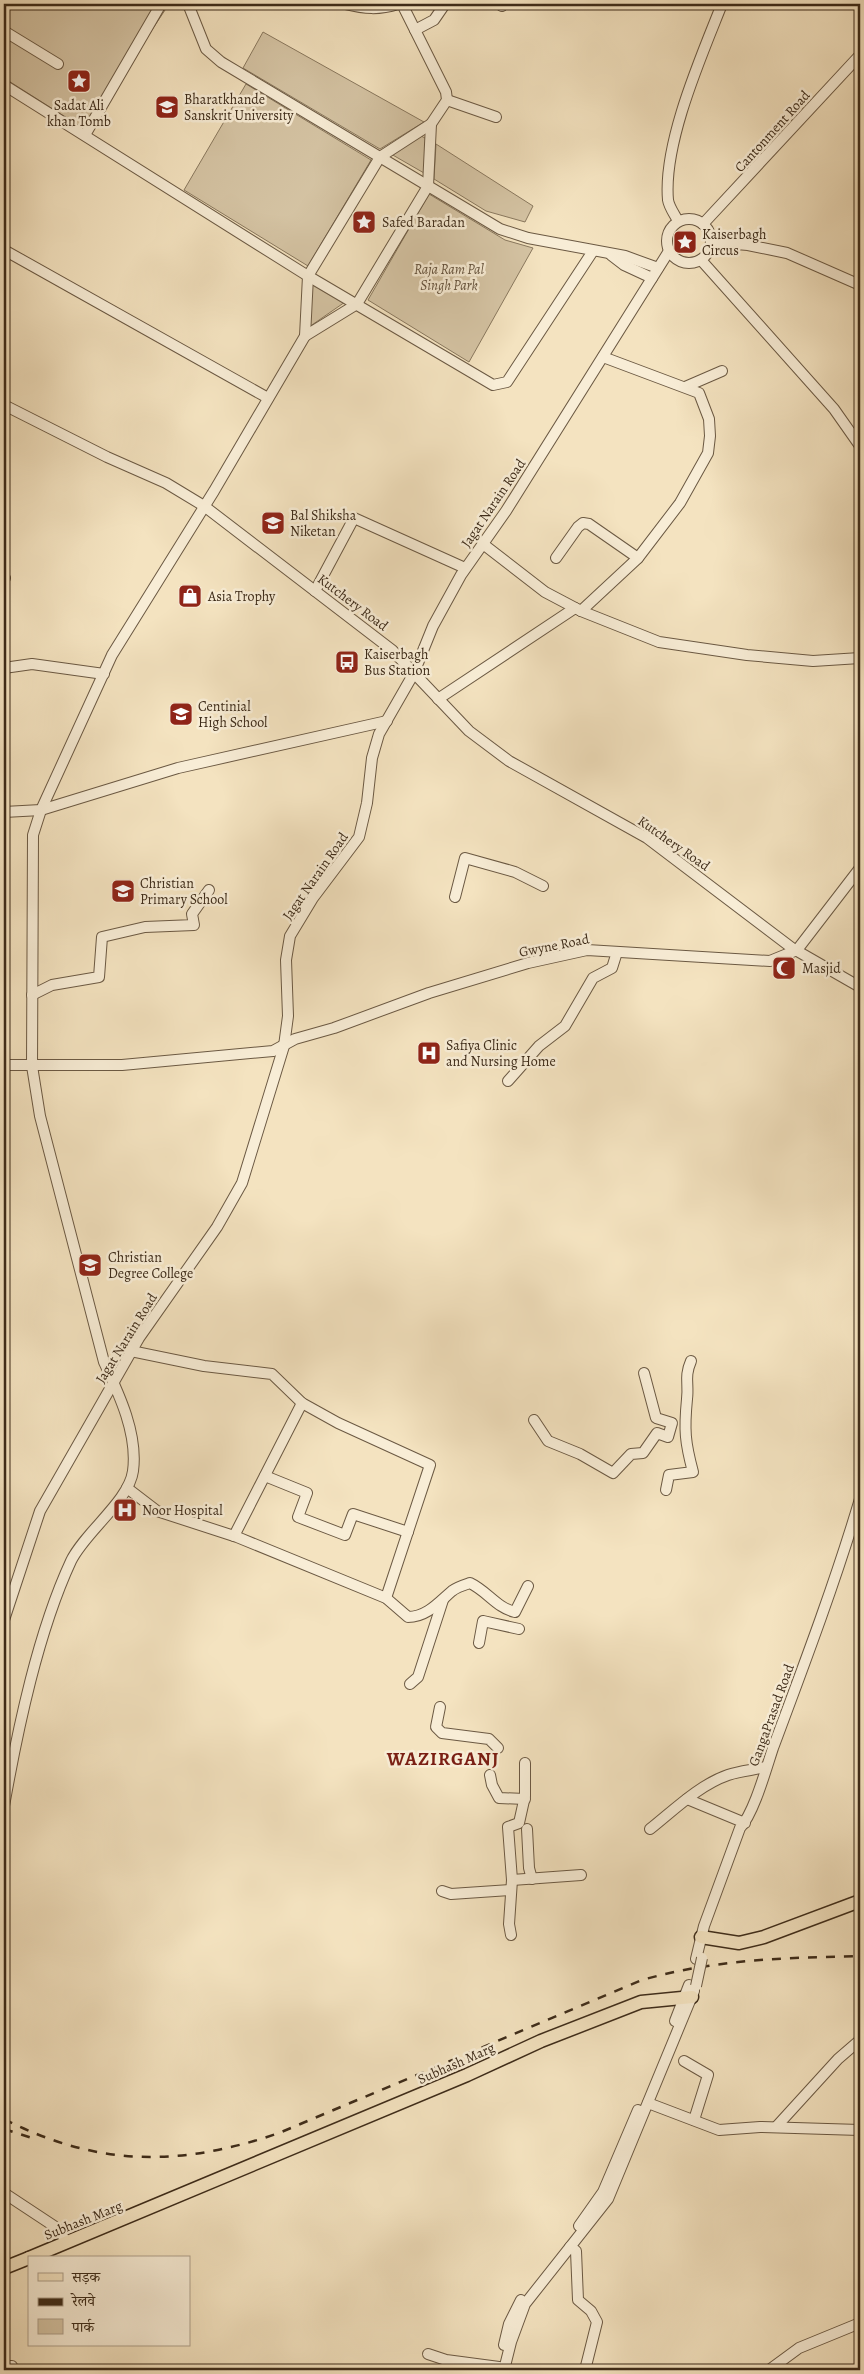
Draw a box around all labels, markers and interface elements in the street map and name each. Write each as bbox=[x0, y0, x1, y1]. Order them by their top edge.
place icon: Sadat Ali khan Tomb bbox=[66, 68, 92, 94]
street label: Cantonment Road bbox=[730, 86, 815, 176]
place label: Bharatkhande Sanskrit University bbox=[184, 90, 294, 125]
school or university icon: Bharatkhande Sanskrit University bbox=[154, 94, 180, 120]
place label: Sadat Ali khan Tomb bbox=[47, 96, 111, 131]
place icon: Safed Baradan bbox=[351, 209, 377, 235]
place label: Safed Baradan bbox=[382, 213, 465, 232]
place label: Kaiserbagh Circus bbox=[702, 225, 767, 260]
place icon: Kaiserbagh Circus bbox=[672, 229, 698, 255]
park label: Raja Ram Pal Singh Park bbox=[414, 260, 485, 295]
street label: Jagat Narain Road bbox=[457, 455, 530, 551]
place label: Bal Shiksha Niketan bbox=[290, 506, 357, 541]
school or university icon: Bal Shiksha Niketan bbox=[260, 510, 286, 536]
street label: Kutchery Road bbox=[313, 569, 392, 636]
shop icon: Asia Trophy bbox=[177, 583, 203, 609]
place label: Asia Trophy bbox=[207, 587, 276, 606]
place label: Kaiserbagh Bus Station bbox=[364, 645, 430, 680]
bus stop icon: Kaiserbagh Bus Station bbox=[334, 649, 360, 675]
place label: Centinial High School bbox=[198, 697, 268, 732]
school or university icon: Centinial High School bbox=[168, 701, 194, 727]
street label: Kutchery Road bbox=[634, 811, 714, 876]
street label: Jagat Narain Road bbox=[278, 828, 353, 924]
place label: Christian Primary School bbox=[140, 874, 228, 909]
school or university icon: Christian Primary School bbox=[110, 878, 136, 904]
street label: Gwyne Road bbox=[517, 929, 591, 962]
mosque icon: Masjid bbox=[771, 955, 797, 981]
place label: Masjid bbox=[802, 959, 841, 978]
place label: Safiya Clinic and Nursing Home bbox=[446, 1036, 556, 1071]
hospital icon: Safiya Clinic and Nursing Home bbox=[416, 1040, 442, 1066]
place label: Christian Degree College bbox=[108, 1248, 193, 1283]
school or university icon: Christian Degree College bbox=[77, 1252, 103, 1278]
street label: Jagat Narain Road bbox=[91, 1289, 162, 1387]
hospital icon: Noor Hospital bbox=[112, 1497, 138, 1523]
place label: Noor Hospital bbox=[142, 1501, 223, 1520]
street label: GangaPrasad Road bbox=[744, 1661, 799, 1769]
district label: WAZIRGANJ bbox=[386, 1746, 499, 1772]
street label: Subhash Marg bbox=[415, 2038, 498, 2089]
street label: Subhash Marg bbox=[41, 2196, 125, 2245]
legend bbox=[28, 2256, 190, 2346]
text: सड़क bbox=[71, 2267, 101, 2287]
text: रेलवे bbox=[70, 2291, 96, 2311]
text: पार्क bbox=[71, 2317, 95, 2337]

